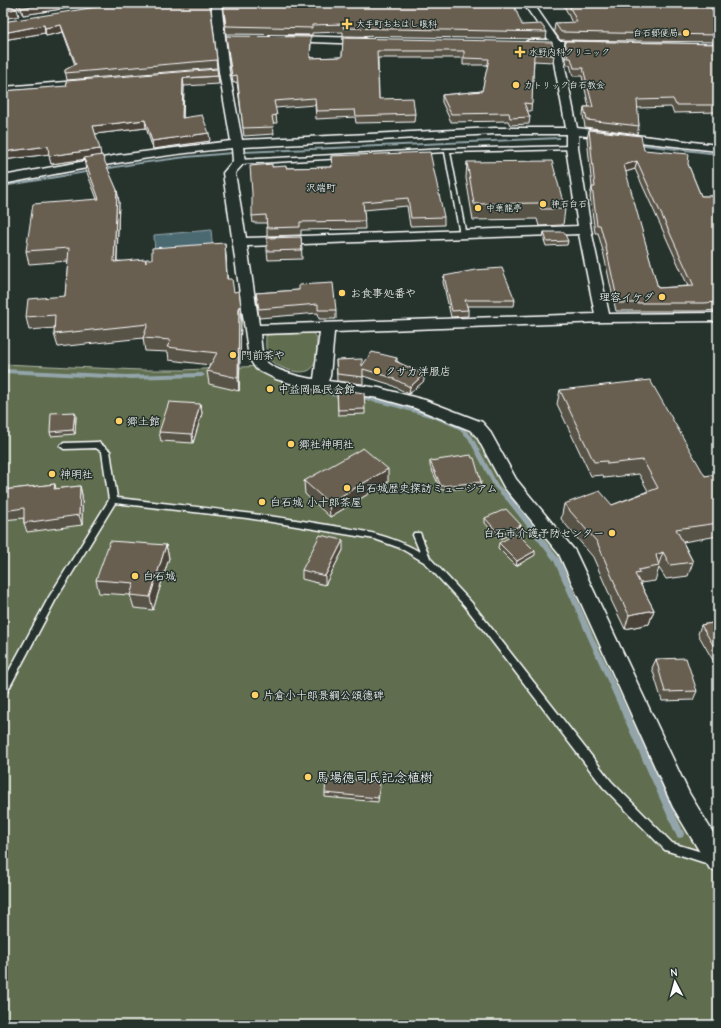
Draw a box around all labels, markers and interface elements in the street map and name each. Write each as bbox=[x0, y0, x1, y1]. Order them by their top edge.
marker: 大手町おおはし眼科 bbox=[341, 18, 353, 30]
place label: 大手町おおはし眼科 bbox=[356, 19, 437, 29]
place label: 白石郵便局 bbox=[633, 28, 678, 38]
marker: 白石郵便局 bbox=[681, 28, 691, 38]
marker: 水野内科クリニック bbox=[514, 46, 526, 58]
place label: 水野内科クリニック bbox=[529, 47, 610, 57]
marker: カトリック白石教会 bbox=[511, 80, 521, 90]
place label: カトリック白石教会 bbox=[524, 80, 605, 90]
district label: 沢端町 bbox=[306, 182, 336, 194]
marker: 神石白石 bbox=[538, 199, 548, 209]
place label: 神石白石 bbox=[551, 199, 587, 209]
marker: 中華龍亭 bbox=[473, 203, 483, 213]
place label: 中華龍亭 bbox=[486, 203, 522, 213]
place label: お食事処番や bbox=[350, 287, 416, 300]
marker: お食事処番や bbox=[337, 288, 347, 298]
place label: 理容イケダ bbox=[599, 291, 654, 304]
marker: 理容イケダ bbox=[657, 292, 667, 302]
place label: 門前茶や bbox=[241, 349, 285, 362]
marker: 門前茶や bbox=[228, 350, 238, 360]
place label: クサカ洋服店 bbox=[385, 365, 451, 378]
marker: クサカ洋服店 bbox=[372, 366, 382, 376]
place label: 中益岡區民会館 bbox=[278, 383, 355, 396]
marker: 中益岡區民会館 bbox=[265, 384, 275, 394]
place label: 郷土館 bbox=[127, 415, 160, 428]
marker: 郷土館 bbox=[114, 416, 124, 426]
place label: 郷社神明社 bbox=[299, 438, 354, 451]
marker: 郷社神明社 bbox=[286, 439, 296, 449]
place label: 神明社 bbox=[60, 468, 93, 481]
marker: 神明社 bbox=[47, 469, 57, 479]
place label: 白石城歴史探訪ミュージアム bbox=[355, 482, 498, 495]
marker: 白石城歴史探訪ミュージアム bbox=[342, 483, 352, 493]
place label: 白石城 小十郎茶屋 bbox=[270, 496, 362, 509]
marker: 白石城 小十郎茶屋 bbox=[257, 497, 267, 507]
place label: 白石市介護予防センター bbox=[483, 527, 604, 540]
marker: 白石市介護予防センター bbox=[607, 528, 617, 538]
place label: 白石城 bbox=[143, 570, 176, 583]
marker: 白石城 bbox=[130, 571, 140, 581]
place label: 片倉小十郎景綱公頌德碑 bbox=[263, 689, 384, 702]
marker: 片倉小十郎景綱公頌德碑 bbox=[250, 690, 260, 700]
place label: 馬場德司氏記念植樹 bbox=[316, 770, 433, 785]
marker: 馬場德司氏記念植樹 bbox=[303, 772, 313, 782]
north arrow bbox=[655, 962, 695, 1002]
text: N bbox=[670, 966, 678, 979]

